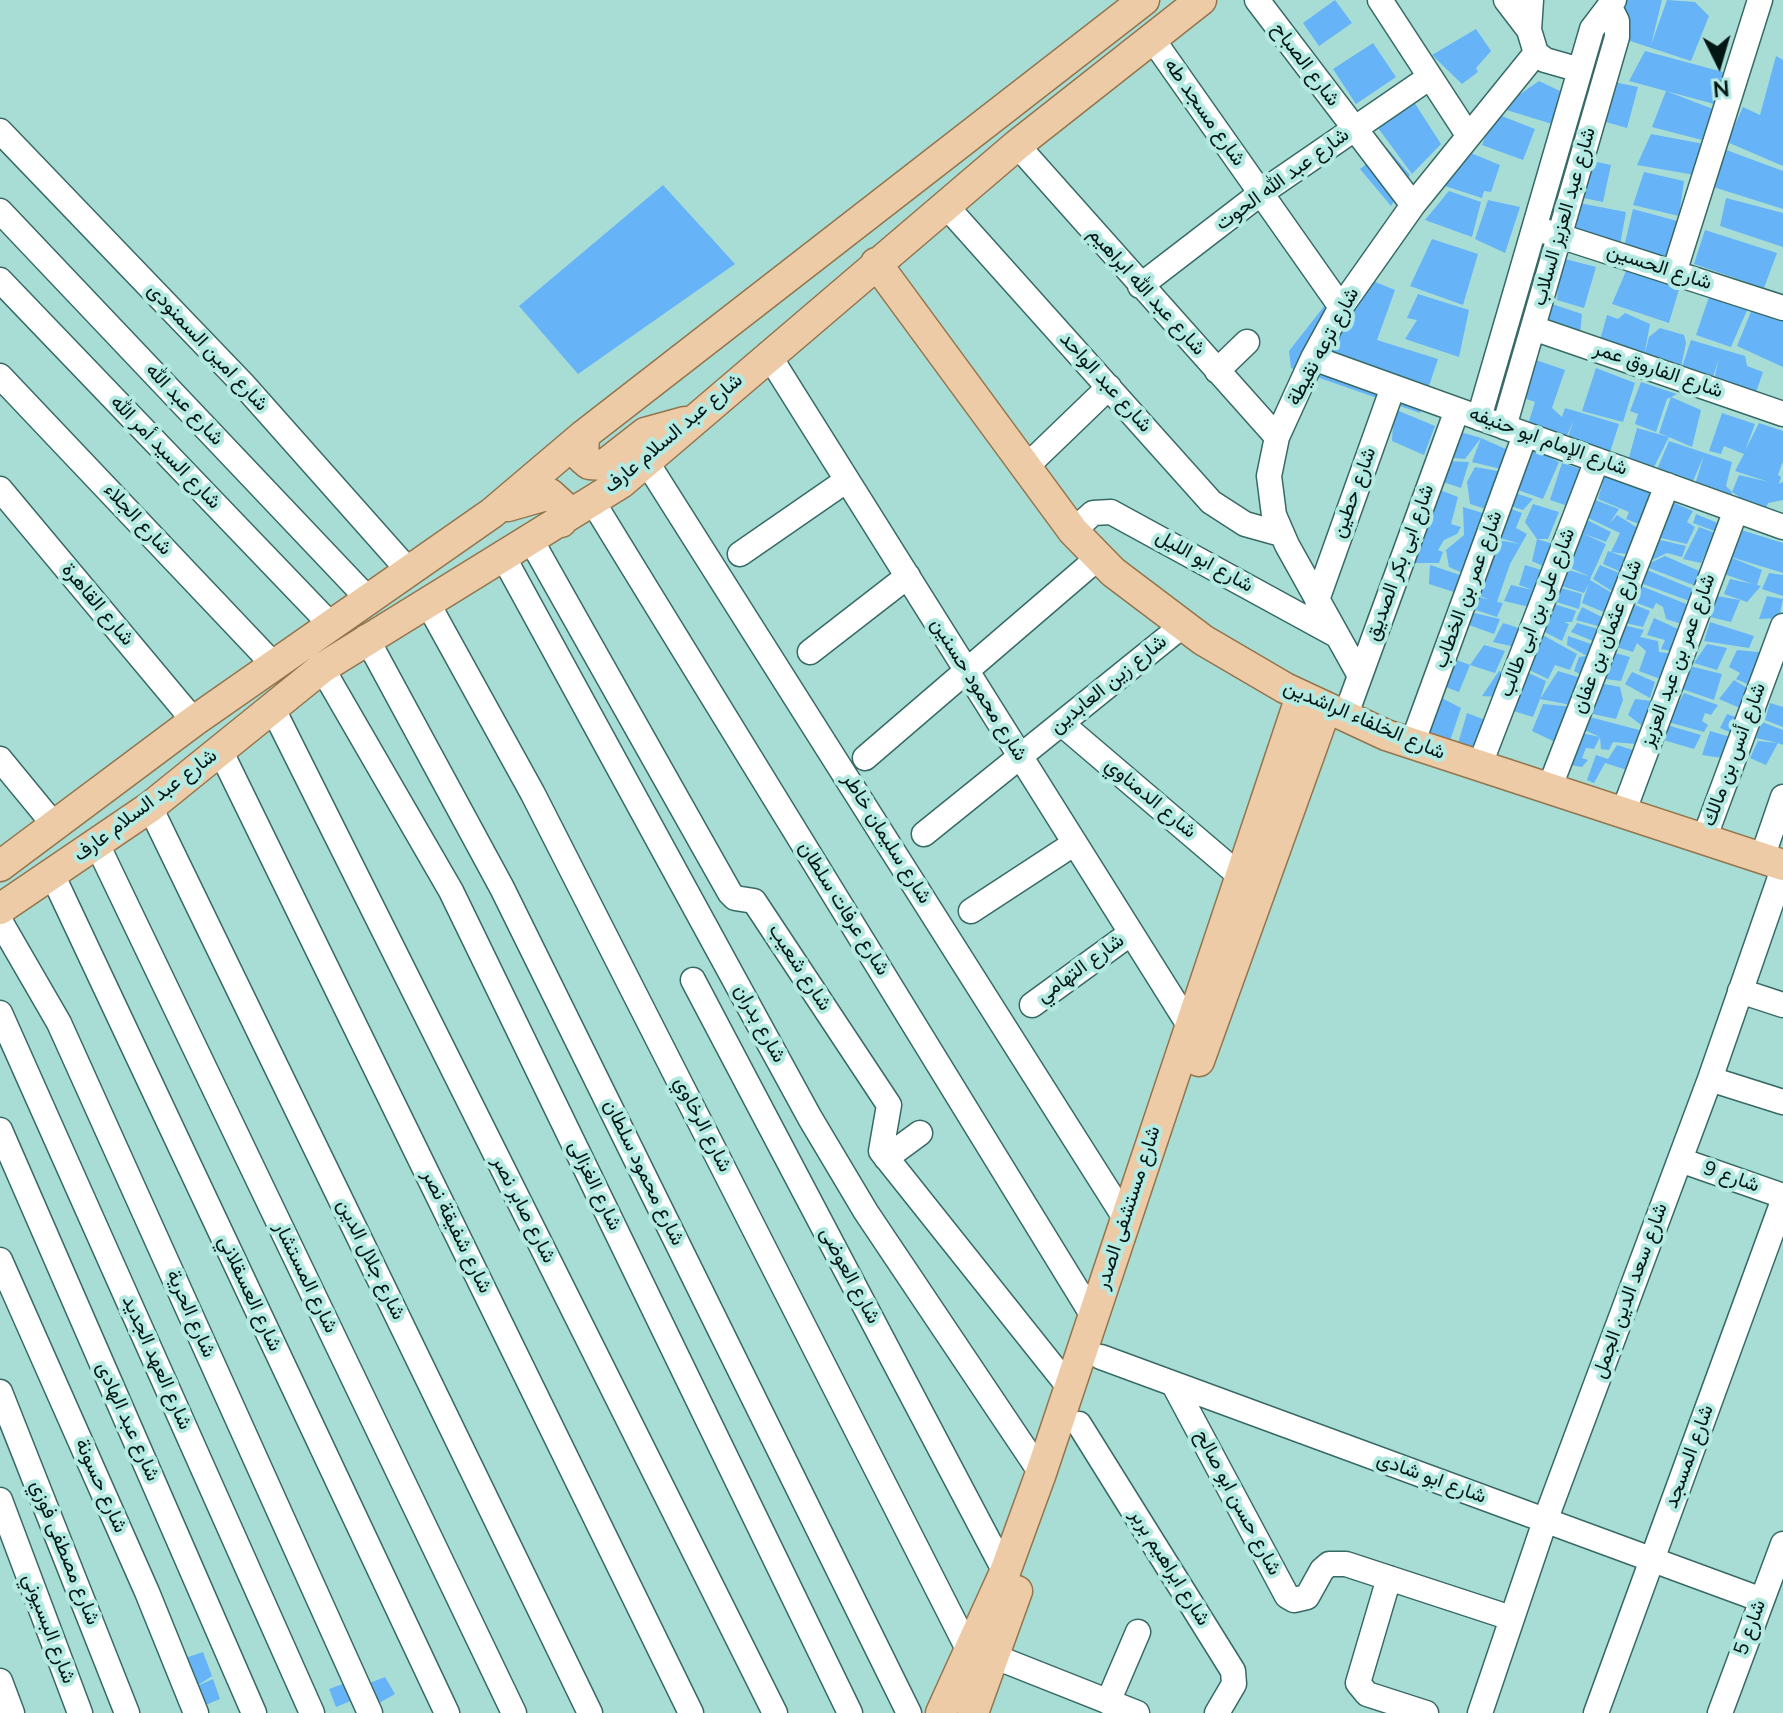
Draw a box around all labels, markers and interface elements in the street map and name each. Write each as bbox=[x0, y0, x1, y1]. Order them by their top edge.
street label: شارع الصباح bbox=[1266, 18, 1344, 112]
north arrow bbox=[1679, 24, 1759, 104]
street label: شارع مسجد طه bbox=[1158, 55, 1250, 171]
text: N bbox=[1712, 72, 1731, 104]
street label: شارع عبد الله الحوت bbox=[1212, 123, 1354, 237]
street label: شارع عبد العزيز السلاب bbox=[1528, 125, 1602, 309]
street label: شارع عبد الله ابراهيم bbox=[1082, 223, 1210, 361]
street label: شارع الحسين bbox=[1604, 240, 1714, 296]
street label: شارع امين السمنودى bbox=[142, 279, 272, 417]
street label: شارع ترعه نقيطة bbox=[1283, 284, 1365, 410]
street label: شارع عبد الواحد bbox=[1054, 328, 1156, 438]
street label: شارع الفاروق عمر bbox=[1590, 338, 1726, 404]
street label: شارع عبد الله bbox=[140, 359, 228, 451]
street label: شارع عبد السلام عارف bbox=[600, 369, 748, 499]
street label: شارع السيد أمر الله bbox=[105, 391, 225, 515]
street label: شارع الإمام ابو حنيفه bbox=[1466, 402, 1630, 482]
street label: شارع حطين bbox=[1328, 444, 1382, 542]
street label: شارع الجلاء bbox=[98, 479, 176, 561]
street label: شارع ابى بكر الصديق bbox=[1362, 481, 1440, 645]
street label: شارع عمر بن الخطاب bbox=[1429, 508, 1509, 672]
street label: شارع ابو الليل bbox=[1151, 525, 1257, 599]
street label: شارع على بن ابى طالب bbox=[1495, 525, 1581, 701]
street label: شارع عثمان بن عفان bbox=[1568, 557, 1648, 717]
street label: شارع القاهرة bbox=[56, 559, 138, 651]
street label: شارع عمر بن عبد العزيز bbox=[1636, 571, 1722, 751]
street label: شارع محمود حسنين bbox=[924, 614, 1032, 766]
street label: شارع زين العابدين bbox=[1046, 630, 1172, 740]
street label: شارع الخلفاء الراشدين bbox=[1280, 676, 1448, 766]
street label: شارع أنس بن مالك bbox=[1698, 680, 1772, 830]
street label: شارع عبد السلام عارف bbox=[70, 744, 222, 868]
street label: شارع الدمناوي bbox=[1099, 754, 1201, 844]
street label: شارع سليمان خاطر bbox=[836, 769, 936, 909]
street label: شارع عرفات سلطان bbox=[792, 838, 894, 980]
street label: شارع شعيب bbox=[762, 920, 836, 1016]
street label: شارع التهامي bbox=[1033, 929, 1129, 1009]
street label: شارع بدران bbox=[728, 981, 790, 1067]
street label: شارع الرخاوي bbox=[668, 1073, 736, 1177]
street label: شارع محمود سلطان bbox=[597, 1096, 689, 1250]
street label: شارع مستشفى الصدر bbox=[1091, 1123, 1167, 1293]
street label: شارع الغزالى bbox=[562, 1137, 626, 1235]
street label: شارع صابر نصر bbox=[486, 1153, 560, 1267]
street label: شارع 9 bbox=[1700, 1157, 1762, 1199]
street label: شارع شفيقة نصر bbox=[416, 1166, 496, 1298]
street label: شارع جلال الدين bbox=[330, 1196, 410, 1324]
street label: شارع سعد الدين الجمل bbox=[1588, 1200, 1674, 1382]
street label: شارع المستشار bbox=[268, 1219, 342, 1337]
street label: شارع العوضى bbox=[814, 1224, 884, 1328]
street label: شارع العسقلاني bbox=[212, 1232, 286, 1356]
street label: شارع الحرية bbox=[160, 1266, 220, 1362]
street label: شارع العهد الجديد bbox=[116, 1292, 196, 1434]
street label: شارع عبد الهادى bbox=[90, 1359, 164, 1485]
street label: شارع المسجد bbox=[1660, 1402, 1720, 1512]
street label: شارع حسن ابو صالح bbox=[1189, 1426, 1285, 1580]
street label: شارع حسونة bbox=[69, 1435, 131, 1537]
street label: شارع ابو شادى bbox=[1373, 1448, 1489, 1510]
street label: شارع مصطفى فوزي bbox=[24, 1477, 104, 1629]
street label: شارع ابراهيم بربر bbox=[1124, 1505, 1214, 1631]
street label: شارع البسيوني bbox=[16, 1571, 80, 1687]
street label: شارع 5 bbox=[1730, 1597, 1772, 1659]

